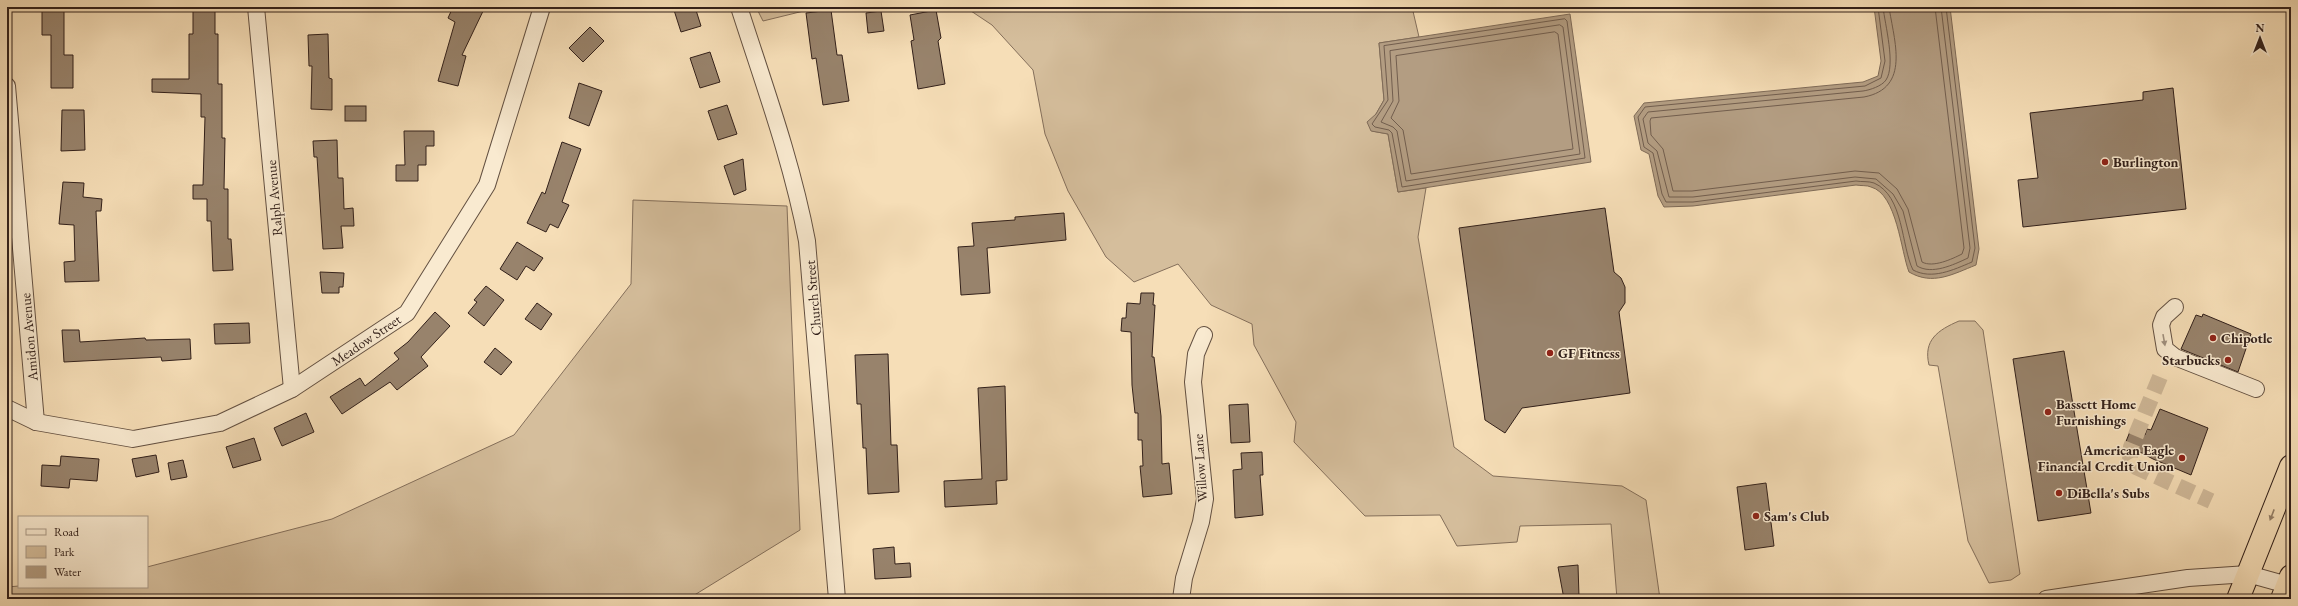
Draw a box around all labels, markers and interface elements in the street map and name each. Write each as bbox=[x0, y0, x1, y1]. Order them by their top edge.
north arrow bbox=[2240, 18, 2280, 58]
text: N bbox=[2256, 21, 2265, 35]
place label: Burlington bbox=[2113, 153, 2179, 171]
marker: Burlington bbox=[2100, 157, 2110, 167]
street label: Ralph Avenue bbox=[262, 159, 286, 237]
street label: Church Street bbox=[801, 259, 825, 336]
street label: Amidon Avenue bbox=[16, 292, 42, 383]
street label: Meadow Street bbox=[328, 310, 405, 370]
place label: Chipotle bbox=[2221, 329, 2273, 347]
marker: Chipotle bbox=[2208, 333, 2218, 343]
one-way arrow bbox=[2161, 334, 2167, 346]
place label: GF Fitness bbox=[1558, 344, 1620, 362]
marker: GF Fitness bbox=[1545, 348, 1555, 358]
place label: Starbucks bbox=[2162, 351, 2220, 369]
marker: Starbucks bbox=[2223, 355, 2233, 365]
place label: Bassett Home Furnishings bbox=[2056, 395, 2136, 429]
marker: Bassett Home Furnishings bbox=[2043, 407, 2053, 417]
street label: Willow Lane bbox=[1189, 433, 1211, 503]
place label: American Eagle Financial Credit Union bbox=[2038, 441, 2174, 475]
marker: American Eagle Financial Credit Union bbox=[2177, 453, 2187, 463]
place label: DiBella's Subs bbox=[2067, 484, 2150, 502]
marker: DiBella's Subs bbox=[2054, 488, 2064, 498]
place label: Sam's Club bbox=[1764, 507, 1830, 525]
one-way arrow bbox=[2268, 510, 2274, 522]
marker: Sam's Club bbox=[1751, 511, 1761, 521]
legend bbox=[18, 516, 148, 588]
text: Road bbox=[54, 524, 80, 540]
text: Park bbox=[54, 544, 75, 560]
text: Water bbox=[54, 564, 81, 580]

